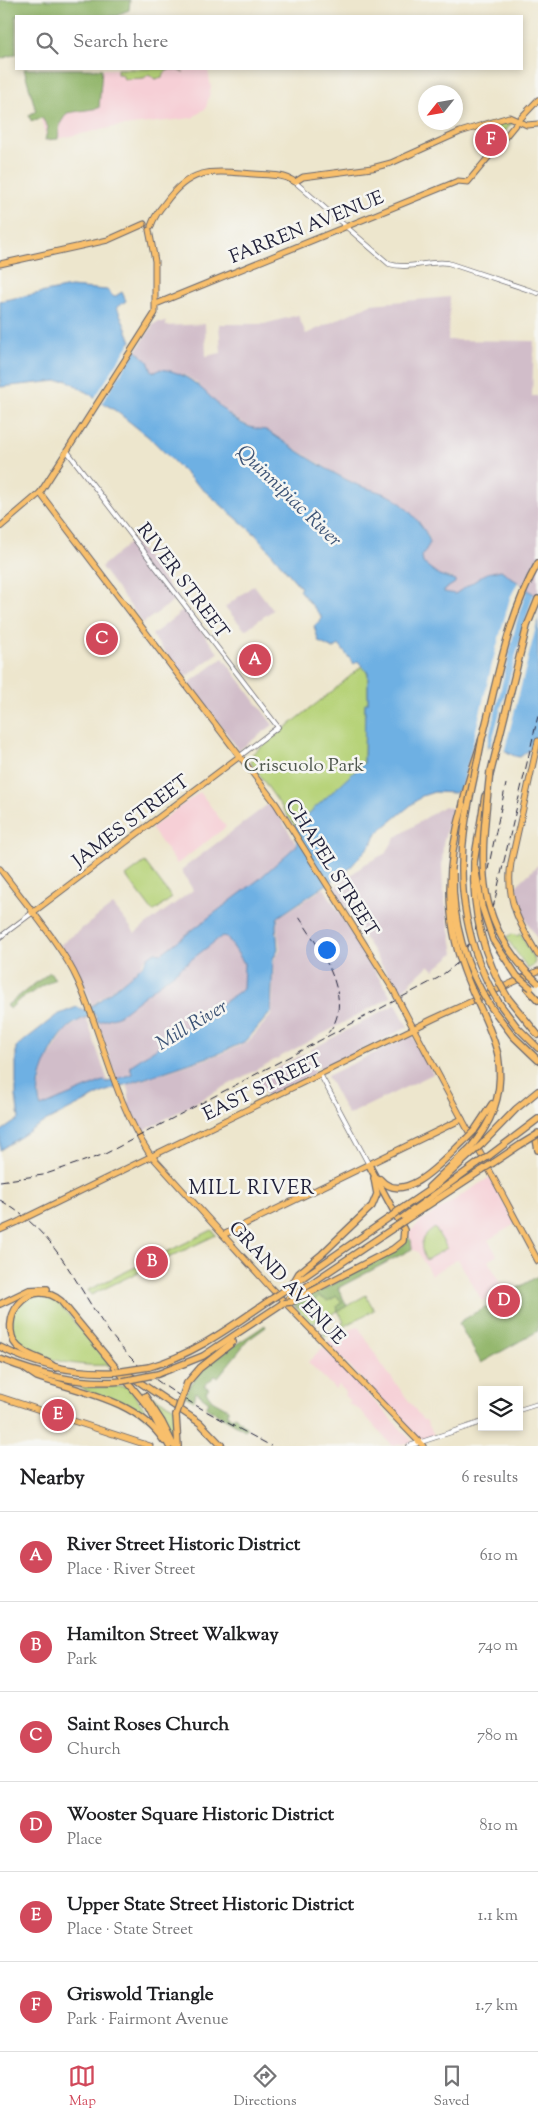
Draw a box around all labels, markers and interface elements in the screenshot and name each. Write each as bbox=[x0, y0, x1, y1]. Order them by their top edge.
search box bbox=[15, 15, 523, 70]
icon: search bbox=[33, 29, 61, 57]
text: Search here bbox=[73, 29, 168, 56]
north arrow bbox=[418, 85, 463, 130]
pin: F bbox=[475, 121, 507, 159]
street label: FARREN AVENUE bbox=[226, 185, 389, 272]
water label: Quinnipiac River bbox=[229, 439, 347, 555]
street label: RIVER STREET bbox=[129, 518, 235, 645]
pin: C bbox=[86, 620, 118, 658]
pin: A bbox=[239, 641, 271, 679]
park label: Criscuolo Park bbox=[244, 753, 365, 780]
street label: JAMES STREET bbox=[67, 769, 195, 875]
street label: CHAPEL STREET bbox=[278, 794, 384, 943]
your location bbox=[314, 937, 340, 963]
water label: Mill River bbox=[151, 993, 234, 1059]
street label: EAST STREET bbox=[199, 1048, 327, 1129]
district label: MILL RIVER bbox=[189, 1175, 315, 1204]
street label: GRAND AVENUE bbox=[222, 1216, 351, 1352]
pin: B bbox=[136, 1243, 168, 1281]
pin: D bbox=[488, 1282, 520, 1320]
map controls bbox=[478, 1386, 523, 1431]
button: layers bbox=[478, 1386, 523, 1431]
pin: E bbox=[42, 1396, 74, 1434]
text: Nearby bbox=[20, 1464, 85, 1494]
text: 6 results bbox=[462, 1467, 518, 1490]
text: River Street Historic District bbox=[67, 1532, 300, 1559]
text: A bbox=[30, 1545, 43, 1568]
text: 610 m bbox=[480, 1545, 518, 1568]
text: Place · River Street bbox=[67, 1559, 195, 1582]
text: Hamilton Street Walkway bbox=[67, 1622, 279, 1649]
text: B bbox=[31, 1635, 41, 1658]
text: 740 m bbox=[478, 1635, 518, 1658]
text: Park bbox=[67, 1649, 98, 1672]
text: Saint Roses Church bbox=[67, 1712, 229, 1739]
text: C bbox=[30, 1725, 42, 1748]
text: 780 m bbox=[477, 1725, 518, 1748]
text: Church bbox=[67, 1739, 121, 1762]
text: Wooster Square Historic District bbox=[67, 1802, 334, 1829]
text: D bbox=[30, 1815, 42, 1838]
text: 810 m bbox=[480, 1815, 518, 1838]
text: Place bbox=[67, 1829, 102, 1852]
text: Upper State Street Historic District bbox=[67, 1892, 354, 1919]
text: E bbox=[31, 1905, 41, 1928]
text: 1.1 km bbox=[478, 1905, 518, 1928]
text: Place · State Street bbox=[67, 1919, 193, 1942]
text: Griswold Triangle bbox=[67, 1982, 214, 2009]
text: F bbox=[32, 1995, 40, 2018]
text: 1.7 km bbox=[475, 1995, 518, 2018]
text: Park · Fairmont Avenue bbox=[67, 2009, 228, 2032]
tab: Map bbox=[68, 2062, 96, 2112]
tab: Directions bbox=[233, 2062, 297, 2112]
tab: Saved bbox=[434, 2062, 469, 2112]

